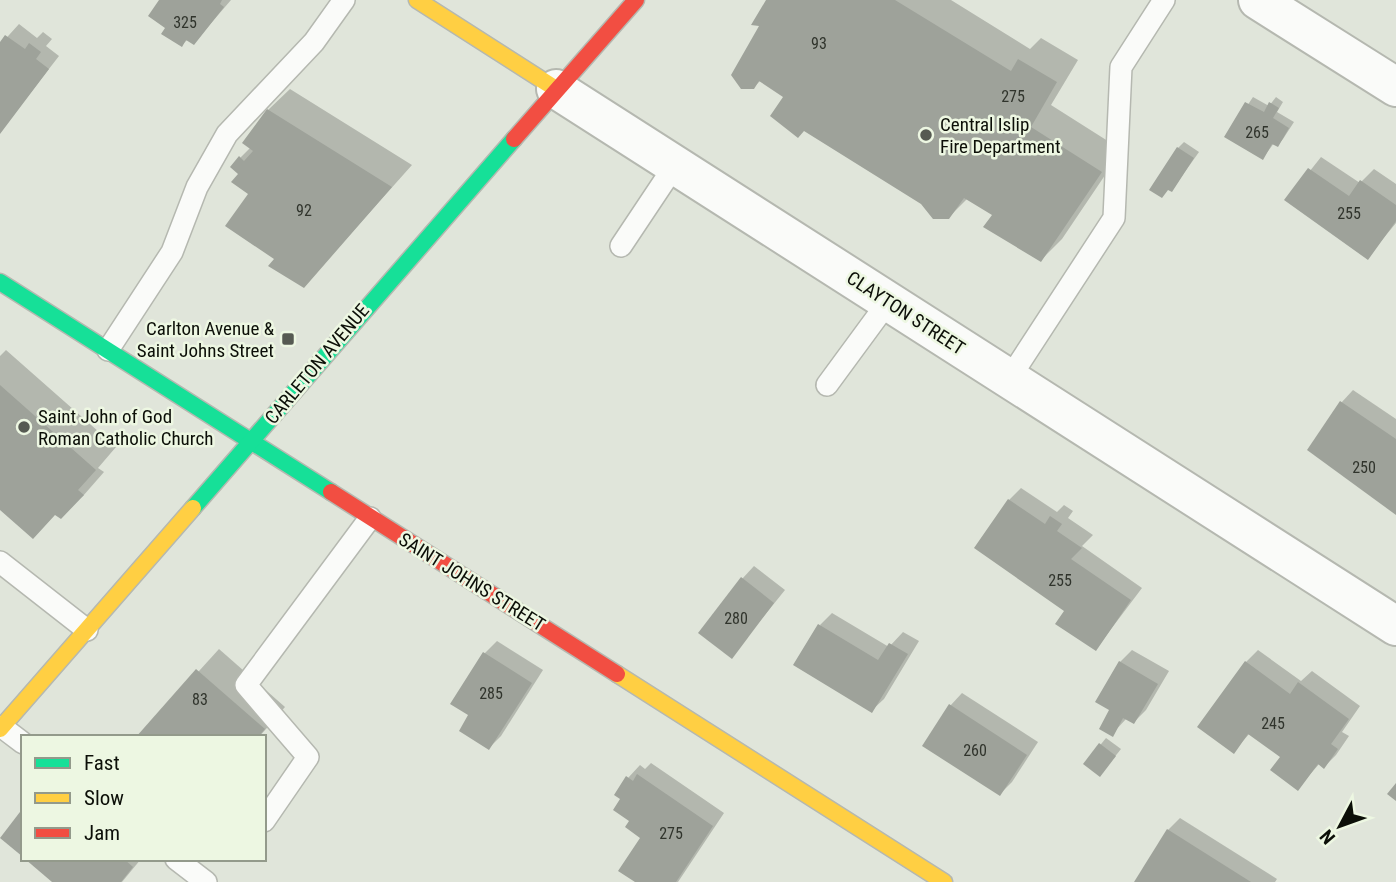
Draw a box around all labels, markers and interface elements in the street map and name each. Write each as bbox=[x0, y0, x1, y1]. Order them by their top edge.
house number: 325 bbox=[173, 13, 197, 32]
house number: 93 bbox=[811, 34, 827, 53]
house number: 275 bbox=[1001, 87, 1025, 106]
place label: Central Islip Fire Department bbox=[940, 113, 1061, 158]
house number: 265 bbox=[1245, 123, 1269, 142]
marker: Central Islip Fire Department bbox=[918, 127, 934, 143]
house number: 92 bbox=[296, 201, 312, 220]
house number: 255 bbox=[1337, 204, 1361, 223]
street label: CLAYTON STREET bbox=[843, 266, 969, 360]
street label: CARLETON AVENUE bbox=[260, 299, 374, 429]
place label: Carlton Avenue & Saint Johns Street bbox=[137, 317, 275, 362]
marker: Carlton Avenue & Saint Johns Street bbox=[280, 331, 296, 347]
place label: Saint John of God Roman Catholic Church bbox=[38, 405, 213, 450]
marker: Saint John of God Roman Catholic Church bbox=[16, 419, 32, 435]
house number: 250 bbox=[1352, 458, 1376, 477]
street label: SAINT JOHNS STREET bbox=[395, 528, 549, 636]
house number: 255 bbox=[1048, 571, 1072, 590]
house number: 280 bbox=[724, 609, 748, 628]
house number: 285 bbox=[479, 684, 503, 703]
house number: 83 bbox=[192, 690, 208, 709]
house number: 245 bbox=[1261, 714, 1285, 733]
legend bbox=[21, 735, 266, 861]
house number: 260 bbox=[963, 741, 987, 760]
text: Fast bbox=[84, 751, 120, 775]
text: Slow bbox=[84, 786, 124, 810]
north arrow bbox=[1305, 791, 1375, 861]
text: Jam bbox=[84, 821, 120, 845]
house number: 275 bbox=[659, 824, 683, 843]
text: N bbox=[1315, 825, 1340, 849]

